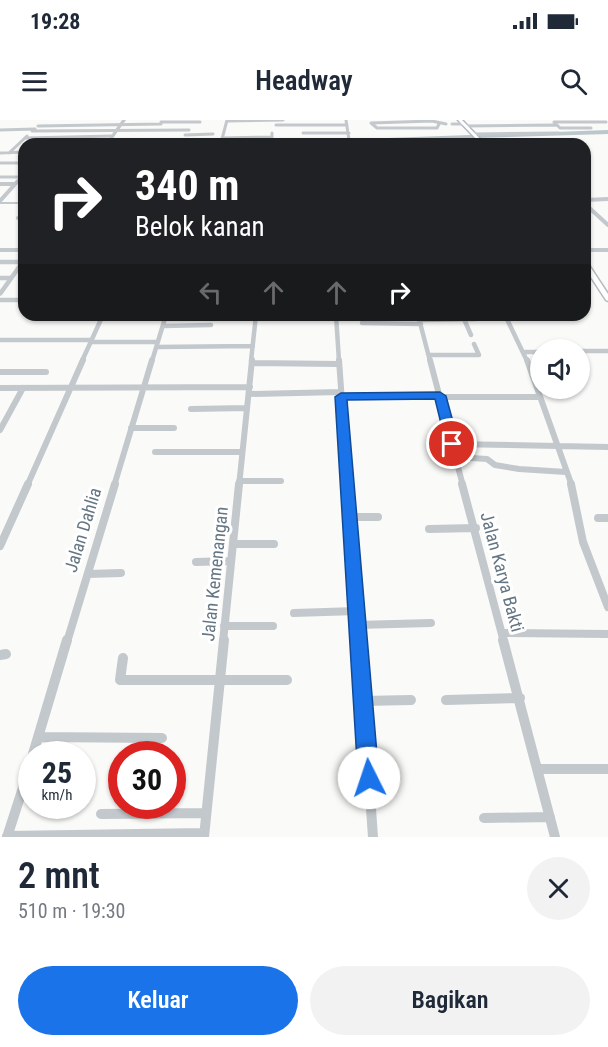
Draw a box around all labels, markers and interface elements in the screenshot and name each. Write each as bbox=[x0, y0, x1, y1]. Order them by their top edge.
text: 19:28 bbox=[30, 9, 81, 34]
icon: menu bbox=[18, 65, 51, 98]
text: Headway bbox=[255, 65, 353, 97]
icon: search bbox=[557, 65, 590, 98]
text: 340 m bbox=[135, 161, 240, 210]
icon: right bbox=[36, 162, 114, 240]
text: Belok kanan bbox=[135, 211, 265, 243]
icon: left bbox=[194, 276, 227, 309]
icon: ahead bbox=[257, 276, 290, 309]
icon: ahead bbox=[320, 276, 353, 309]
icon: right bbox=[383, 276, 416, 309]
map controls bbox=[530, 339, 590, 399]
button: sound bbox=[530, 339, 590, 399]
pin bbox=[426, 418, 477, 469]
icon: arrive bbox=[435, 427, 468, 460]
street label: Jalan Dahlia bbox=[60, 485, 105, 575]
street label: Jalan Kemenangan bbox=[197, 506, 232, 642]
street label: Jalan Karya Bakti bbox=[476, 510, 529, 634]
speed limit sign: 30 bbox=[108, 741, 186, 819]
position arrow bbox=[337, 746, 401, 810]
text: 25 bbox=[42, 755, 72, 790]
text: km/h bbox=[42, 786, 72, 804]
text: 2 mnt bbox=[18, 855, 100, 897]
button: close bbox=[527, 857, 590, 920]
text: 510 m · 19:30 bbox=[18, 899, 125, 923]
button: Keluar bbox=[18, 966, 298, 1035]
button: Bagikan bbox=[310, 966, 590, 1035]

